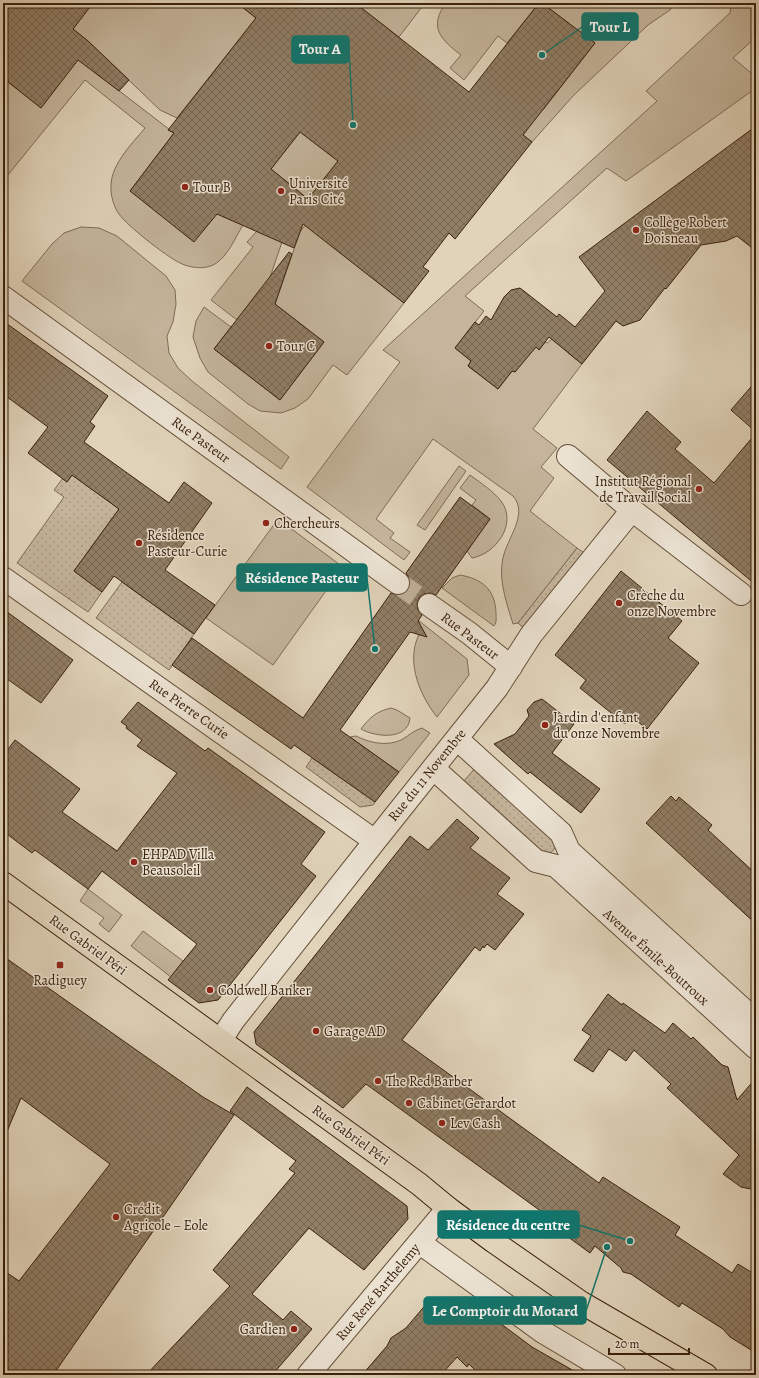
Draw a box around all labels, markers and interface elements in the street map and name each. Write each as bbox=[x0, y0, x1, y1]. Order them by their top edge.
callout: Tour L bbox=[582, 13, 638, 40]
text: Tour L bbox=[590, 17, 630, 37]
callout: Tour A bbox=[292, 36, 349, 63]
text: Tour A bbox=[299, 39, 342, 59]
place label: Université Paris Cité bbox=[289, 174, 348, 209]
place label: Tour B bbox=[193, 178, 231, 197]
marker: Tour B bbox=[180, 182, 190, 192]
marker: Université Paris Cité bbox=[276, 186, 286, 196]
place label: Collège Robert Doisneau bbox=[644, 213, 727, 248]
marker: Collège Robert Doisneau bbox=[631, 225, 641, 235]
place label: Tour C bbox=[277, 337, 315, 356]
marker: Tour C bbox=[264, 341, 274, 351]
street label: Rue Pasteur bbox=[168, 412, 235, 468]
place label: Institut Régional de Travail Social bbox=[595, 472, 692, 507]
marker: Institut Régional de Travail Social bbox=[694, 484, 704, 494]
place label: Chercheurs bbox=[274, 514, 340, 533]
marker: Chercheurs bbox=[261, 518, 271, 528]
place label: Résidence Pasteur-Curie bbox=[147, 526, 227, 561]
marker: Résidence Pasteur-Curie bbox=[134, 538, 144, 548]
callout: Résidence Pasteur bbox=[237, 564, 367, 591]
text: Résidence Pasteur bbox=[245, 568, 359, 588]
place label: Crèche du onze Novembre bbox=[627, 586, 716, 621]
marker: Crèche du onze Novembre bbox=[614, 598, 624, 608]
street label: Rue Pasteur bbox=[437, 608, 503, 664]
street label: Rue Pierre Curie bbox=[145, 674, 233, 744]
place label: Jardin d'enfant du onze Novembre bbox=[553, 708, 660, 743]
marker: Jardin d'enfant du onze Novembre bbox=[540, 720, 550, 730]
street label: Rue du 11 Novembre bbox=[384, 725, 470, 825]
place label: EHPAD Villa Beausoleil bbox=[142, 845, 215, 880]
marker: EHPAD Villa Beausoleil bbox=[129, 857, 139, 867]
street label: Avenue Émile-Boutroux bbox=[598, 904, 713, 1010]
street label: Rue Gabriel Péri bbox=[45, 910, 131, 980]
marker: Radiguey bbox=[55, 960, 65, 970]
place label: Radiguey bbox=[33, 971, 87, 990]
place label: Coldwell Banker bbox=[218, 981, 311, 1000]
marker: Coldwell Banker bbox=[205, 985, 215, 995]
place label: Garage AD bbox=[324, 1022, 386, 1041]
marker: Garage AD bbox=[311, 1026, 321, 1036]
place label: The Red Barber bbox=[386, 1072, 473, 1091]
marker: The Red Barber bbox=[373, 1076, 383, 1086]
place label: Cabinet Gerardot bbox=[417, 1094, 516, 1113]
marker: Cabinet Gerardot bbox=[404, 1098, 414, 1108]
street label: Rue Gabriel Péri bbox=[308, 1100, 394, 1170]
place label: Lev Cash bbox=[450, 1114, 501, 1133]
marker: Lev Cash bbox=[437, 1118, 447, 1128]
place label: Crédit Agricole − Eole bbox=[123, 1200, 208, 1235]
callout: Résidence du centre bbox=[438, 1211, 579, 1238]
marker: Crédit Agricole − Eole bbox=[111, 1212, 121, 1222]
text: Résidence du centre bbox=[446, 1215, 570, 1235]
street label: Rue René Barthelemy bbox=[332, 1239, 425, 1345]
callout: Le Comptoir du Motard bbox=[424, 1297, 586, 1324]
text: Le Comptoir du Motard bbox=[432, 1301, 579, 1321]
place label: Gardien bbox=[240, 1320, 286, 1339]
marker: Gardien bbox=[289, 1324, 299, 1334]
scale bar bbox=[609, 1330, 689, 1356]
text: 20 m bbox=[615, 1336, 639, 1352]

